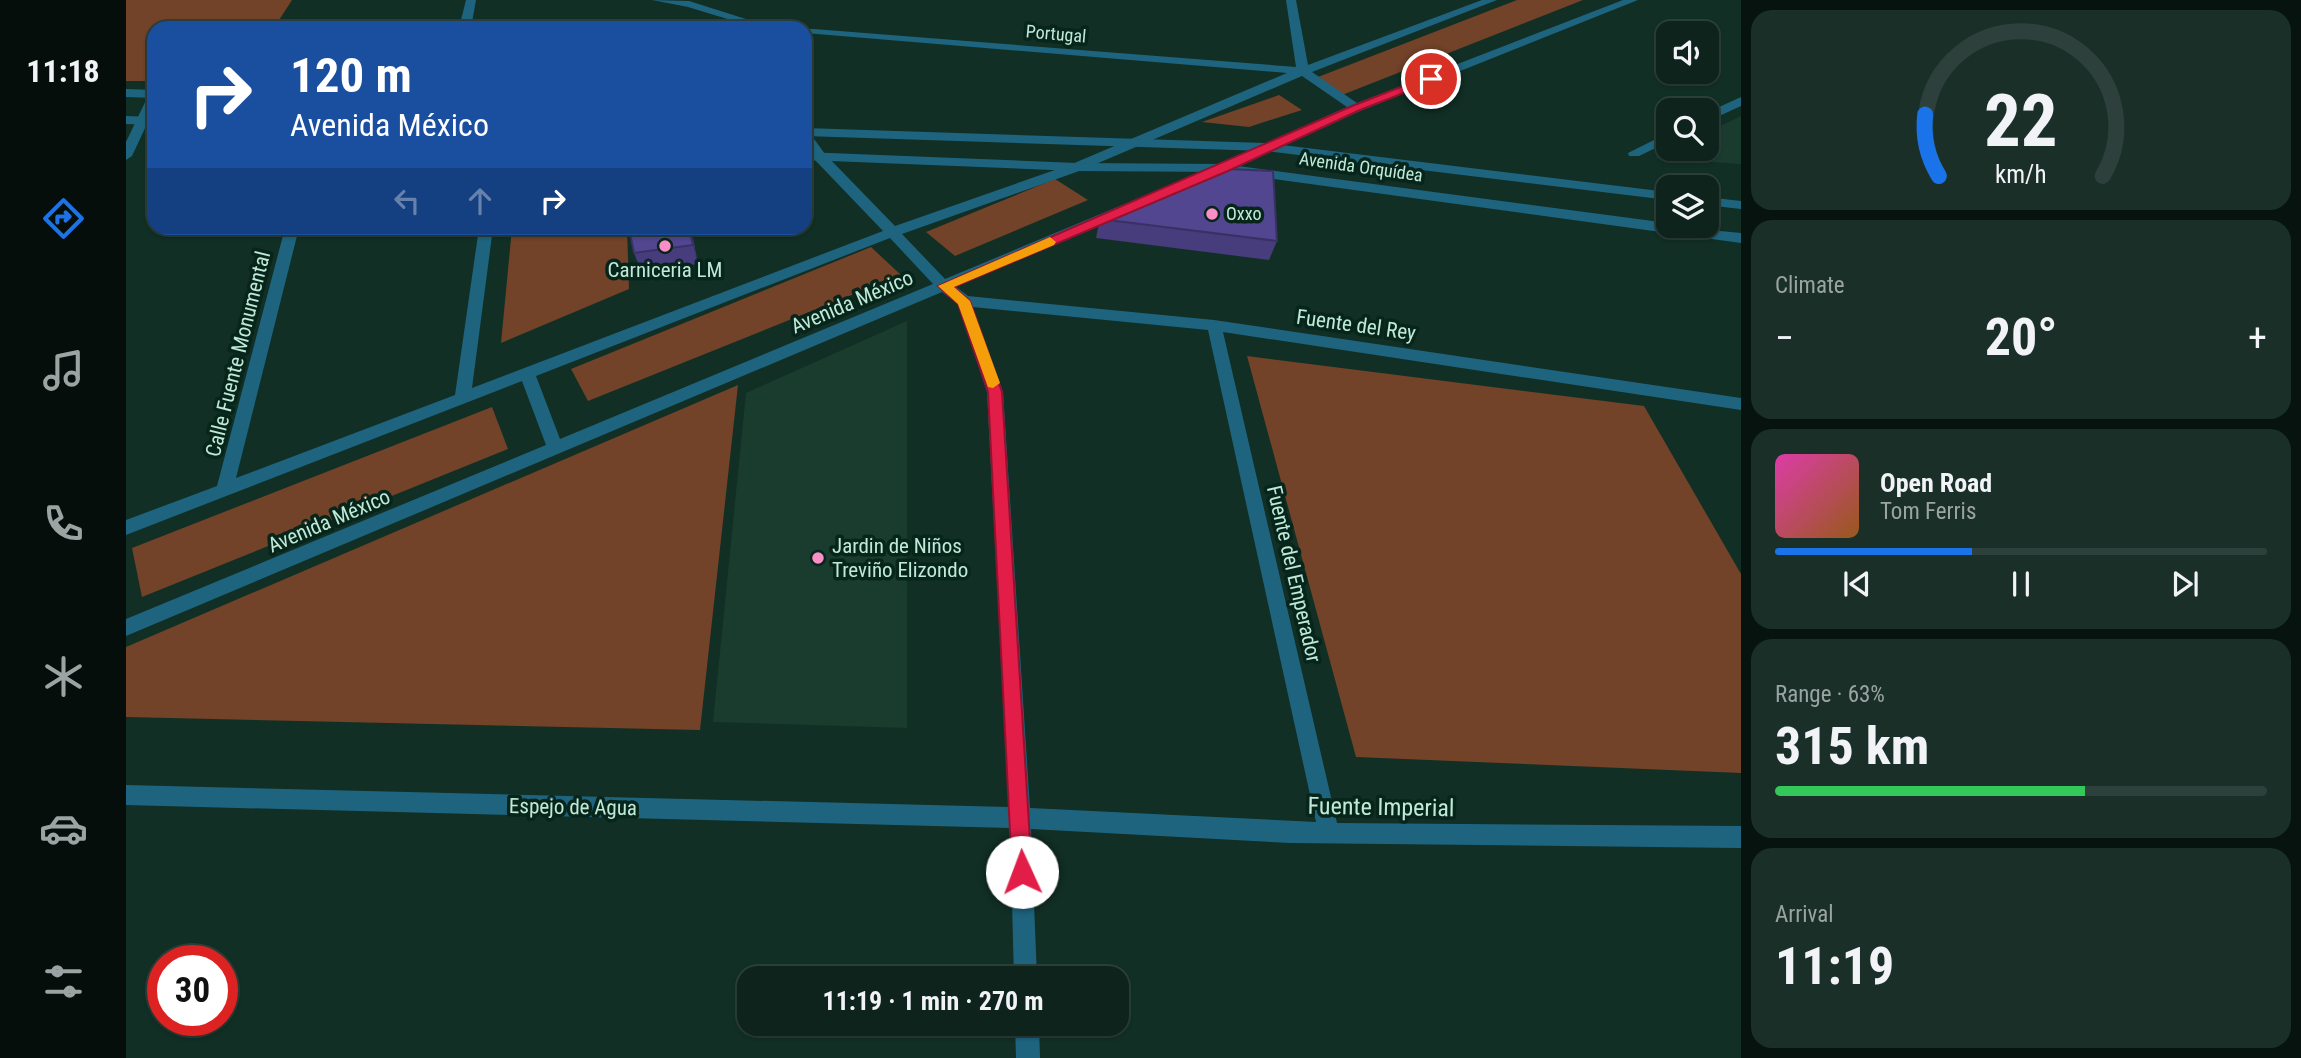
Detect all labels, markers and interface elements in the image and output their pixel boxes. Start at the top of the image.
street label: Portugal [1025,20,1087,47]
map controls [1656,21,1719,238]
button: sound [1656,21,1719,84]
text: 120 m [290,47,412,104]
icon: right [175,49,266,140]
pin [1401,49,1461,109]
text: 11:18 [26,52,100,90]
icon: arrive [1412,60,1450,98]
text: 22 [1984,78,2058,164]
button: search [1656,98,1719,161]
text: Avenida México [290,106,489,144]
street label: Avenida Orquídea [1298,147,1424,186]
text: km/h [1995,160,2047,189]
button: layers [1656,175,1719,238]
icon: left [388,182,426,220]
icon: ahead [461,182,499,220]
icon: right [534,182,572,220]
icon: directions [39,194,88,243]
place label: Oxxo [1226,203,1261,224]
marker: Oxxo [1204,206,1220,222]
marker: Carniceria LM [657,238,673,254]
street label: Calle Fuente Monumental [201,249,275,459]
place label: Carniceria LM [608,258,722,282]
street label: Avenida México [787,265,917,339]
text: Climate [1775,272,1845,299]
street label: Fuente del Rey [1295,305,1418,345]
text: 20° [1985,307,2057,368]
text: − [1775,316,1794,360]
text: + [2248,316,2267,360]
icon: music [39,346,88,395]
text: Open Road [1880,468,1992,498]
street label: Fuente del Emperador [1262,483,1326,665]
street label: Avenida México [264,484,394,558]
text: Tom Ferris [1880,498,1976,525]
icon: phone [39,499,88,548]
place label: Jardin de Niños Treviño Elizondo [832,534,968,582]
marker: Jardin de Niños Treviño Elizondo [810,550,826,566]
icon: previous [1838,565,1876,603]
icon: pause [2002,565,2040,603]
icon: next [2166,565,2204,603]
icon: climate [39,652,88,701]
text: Range · 63% [1775,681,1885,708]
text: 315 km [1775,716,1929,777]
street label: Fuente Imperial [1307,792,1455,822]
street label: Espejo de Agua [509,794,637,820]
icon: car [39,804,88,853]
position arrow [985,835,1059,909]
text: Arrival [1775,901,1834,928]
text: 11:19 [1775,936,1894,997]
speed limit sign: 30 [147,945,238,1036]
icon: filters [39,957,88,1006]
text: 11:19 · 1 min · 270 m [823,986,1043,1016]

